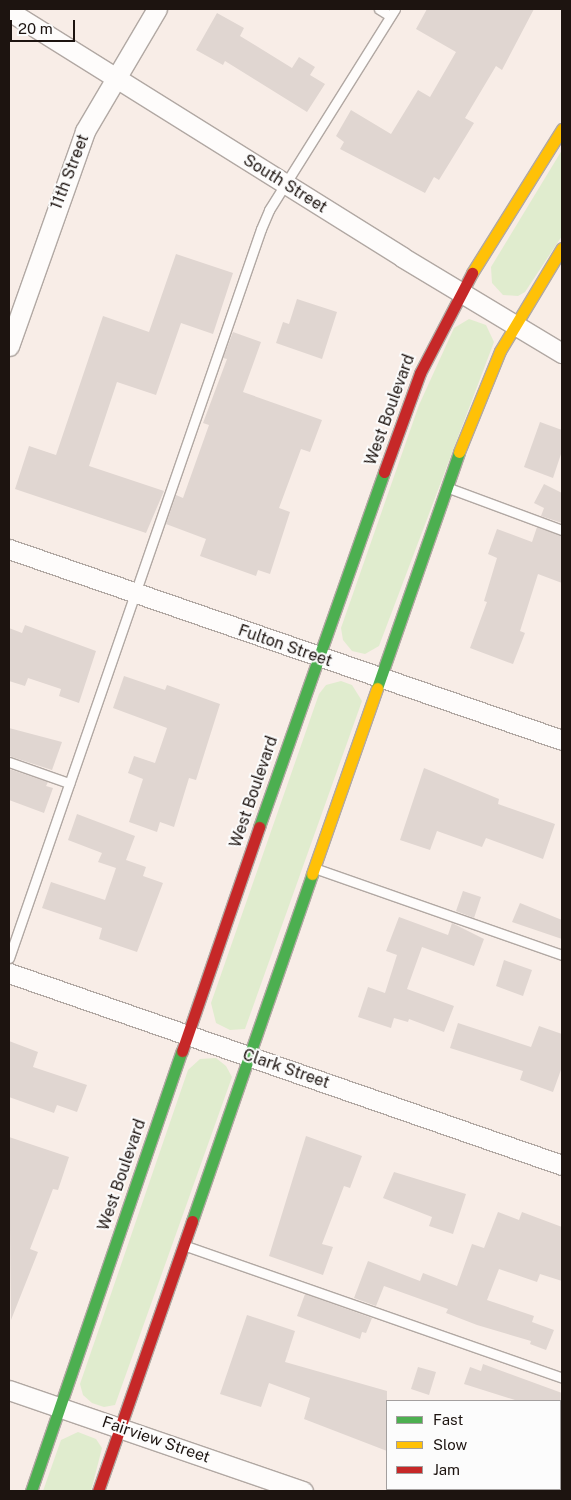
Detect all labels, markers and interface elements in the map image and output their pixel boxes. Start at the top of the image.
scale bar [12,10,78,42]
text: 20 m [18,20,53,37]
street label: 11th Street [47,132,93,212]
street label: South Street [240,151,330,217]
street label: West Boulevard [361,352,419,468]
street label: Fulton Street [236,621,334,671]
street label: West Boulevard [226,734,282,850]
street label: Clark Street [240,1045,332,1093]
street label: West Boulevard [94,1117,150,1233]
legend [386,1400,561,1490]
text: Fast [433,1411,463,1428]
street label: Fairview Street [100,1413,212,1467]
text: Slow [433,1436,467,1453]
text: Jam [433,1461,460,1478]

